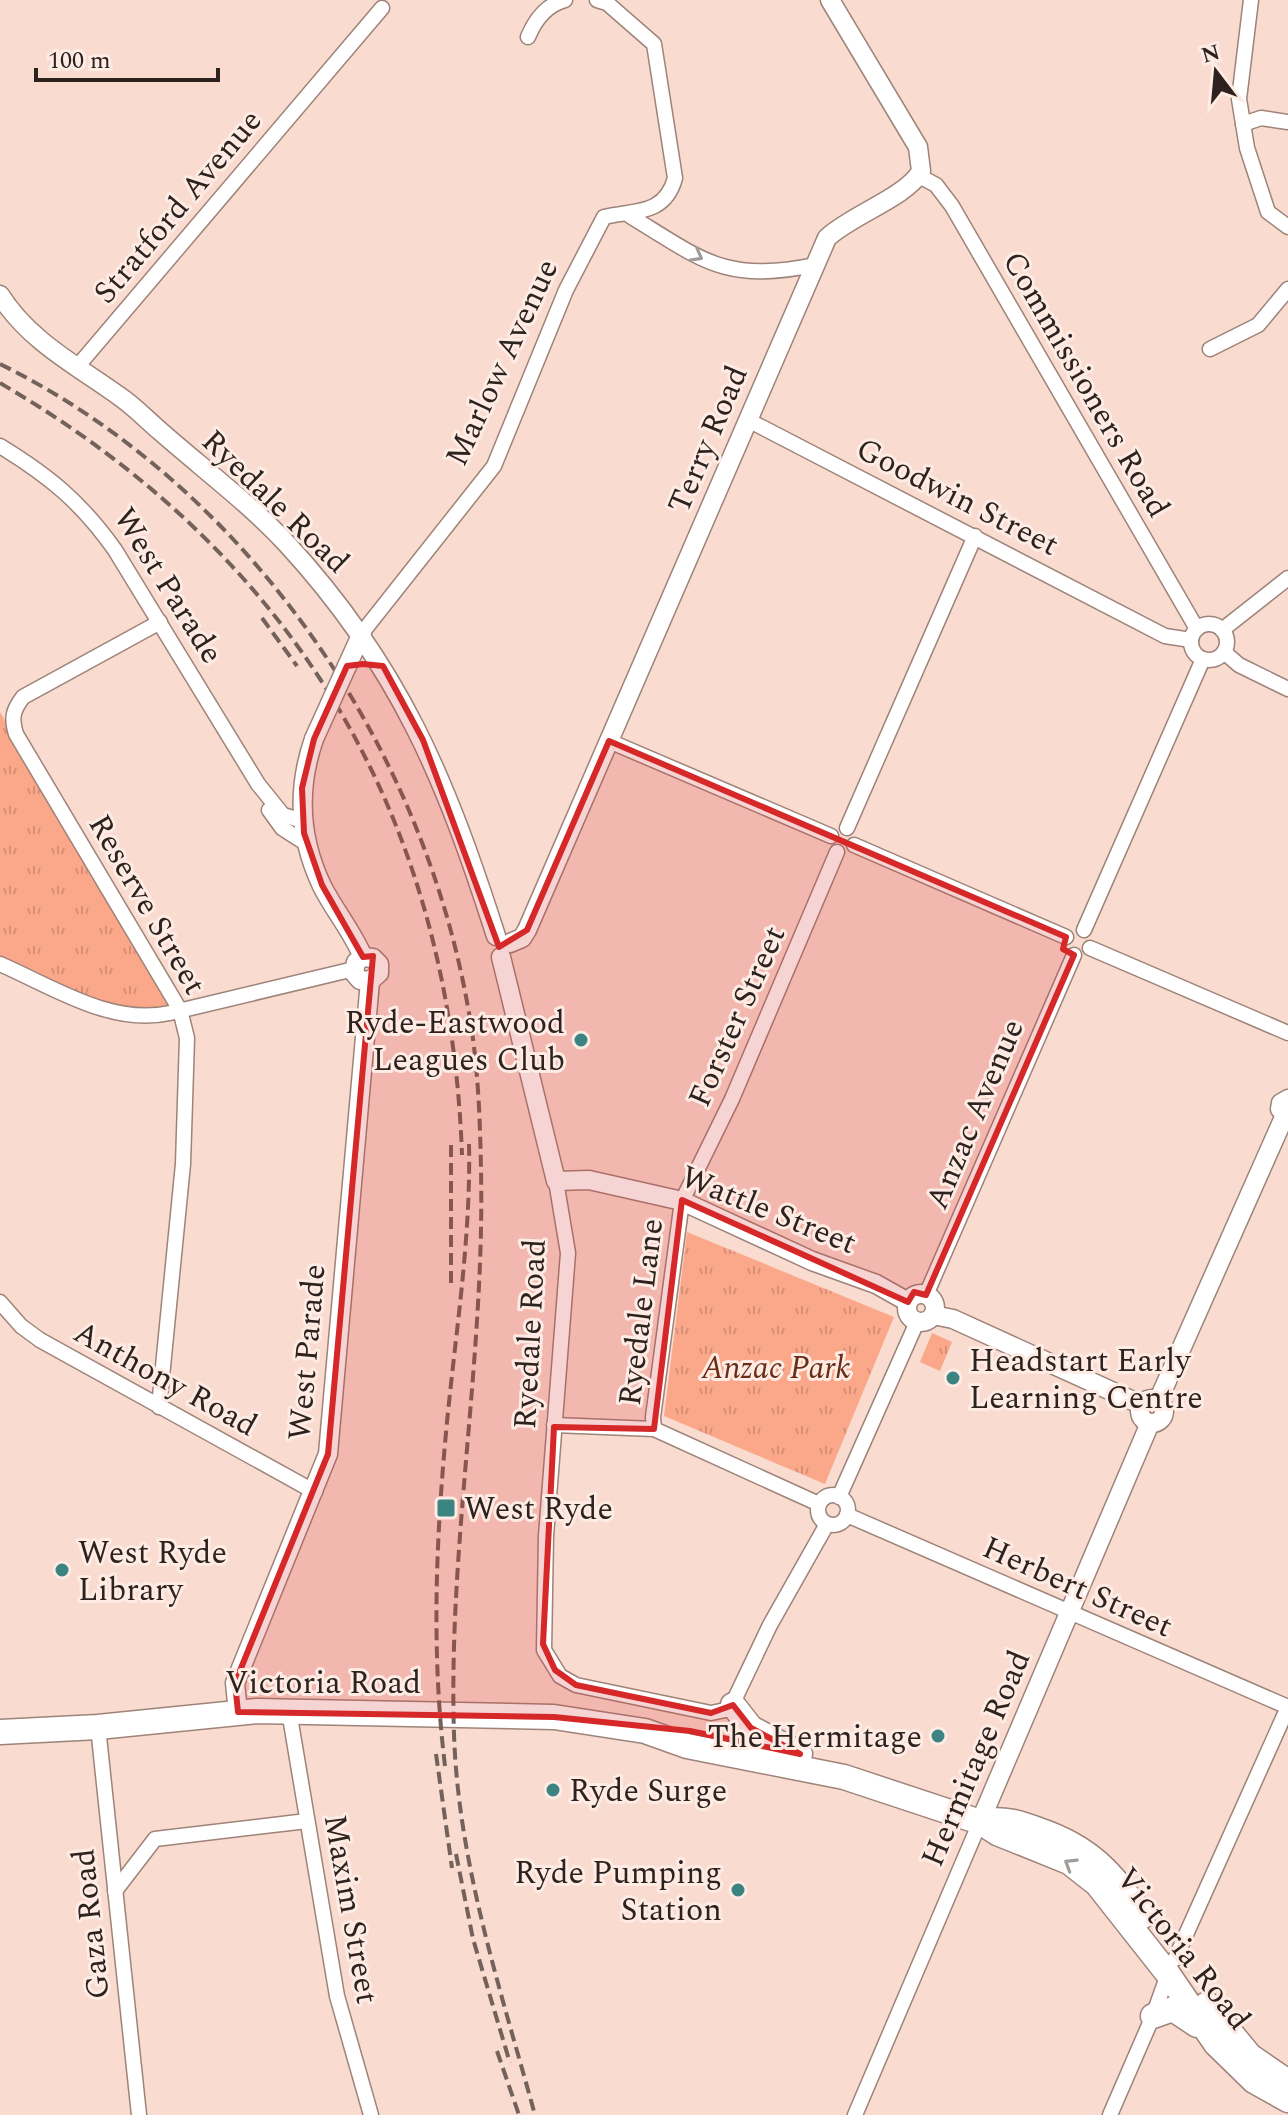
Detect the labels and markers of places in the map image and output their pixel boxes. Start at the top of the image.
place label: Ryde-Eastwood Leagues Club [345,999,565,1085]
marker: Ryde-Eastwood Leagues Club [572,1031,590,1049]
place label: Headstart Early Learning Centre [969,1337,1203,1423]
marker: Headstart Early Learning Centre [944,1369,962,1387]
place label: West Ryde [464,1485,613,1534]
marker: West Ryde [435,1497,457,1519]
place label: West Ryde Library [78,1529,227,1615]
marker: West Ryde Library [53,1561,71,1579]
place label: The Hermitage [707,1713,922,1762]
marker: The Hermitage [929,1727,947,1745]
place label: Ryde Surge [569,1767,727,1816]
marker: Ryde Surge [544,1781,562,1799]
place label: Ryde Pumping Station [514,1849,722,1935]
marker: Ryde Pumping Station [729,1881,747,1899]

